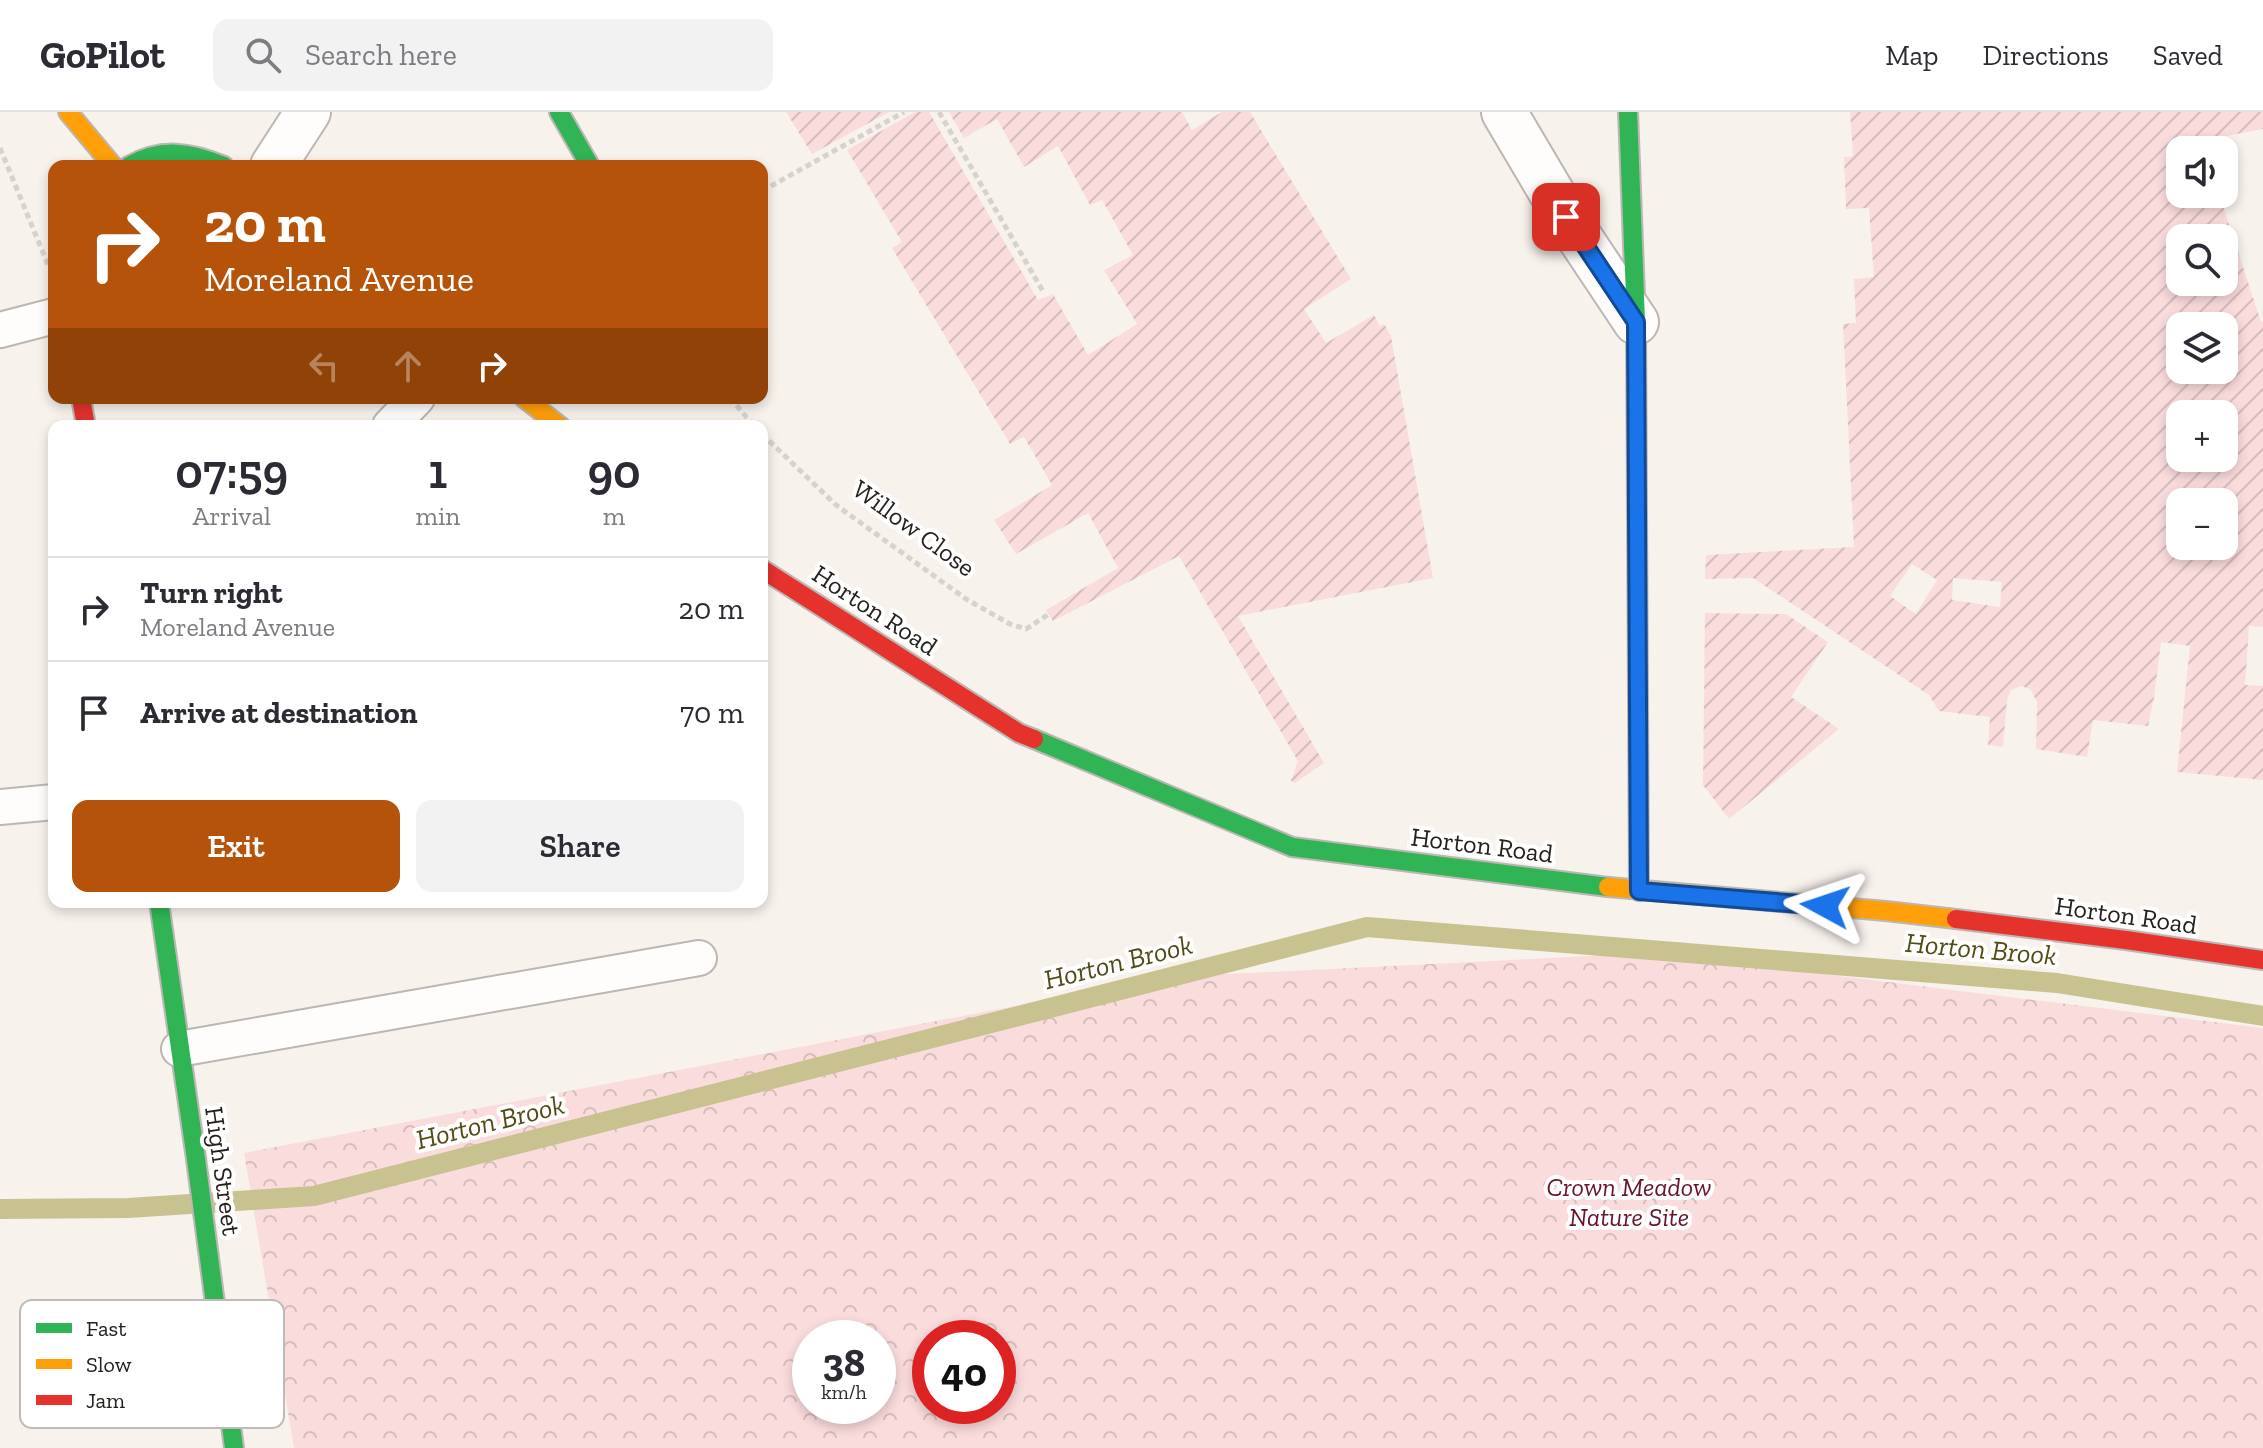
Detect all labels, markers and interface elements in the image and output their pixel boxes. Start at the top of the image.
search box [213,19,773,91]
text: GoPilot [40,32,165,78]
icon: search [241,33,285,77]
text: Search here [305,37,457,73]
text: Map [1885,39,1938,72]
text: Directions [1982,39,2109,72]
text: Saved [2153,39,2223,72]
map controls [2166,136,2238,560]
button: sound [2166,136,2238,208]
pin [1532,183,1600,251]
text: 20 m [204,189,326,256]
icon: right [72,192,176,296]
icon: arrive [1544,195,1588,239]
button: search [2166,224,2238,296]
text: Moreland Avenue [204,257,474,300]
button: layers [2166,312,2238,384]
icon: left [302,344,346,388]
icon: ahead [386,344,430,388]
icon: right [470,344,514,388]
button: + [2166,400,2238,472]
text: 07:59 [175,443,288,500]
text: 1 [428,443,447,500]
text: 90 [587,443,641,500]
street label: Willow Close [846,473,982,583]
button: − [2166,488,2238,560]
text: Arrival [193,500,271,532]
text: min [416,500,460,532]
text: m [603,500,625,532]
street label: Horton Road [806,558,944,662]
text: Turn right [140,575,282,611]
icon: right [72,587,116,631]
text: 20 m [679,591,744,627]
text: Moreland Avenue [140,611,335,643]
icon: arrive [72,691,116,735]
text: Arrive at destination [140,695,417,731]
text: 70 m [680,695,744,731]
button: Exit [72,800,400,892]
button: Share [416,800,744,892]
street label: Horton Road [1409,820,1555,870]
position arrow [1783,864,1867,948]
street label: Horton Road [2053,889,2199,941]
water label: Horton Brook [1904,926,2058,972]
water label: Horton Brook [1040,928,1196,996]
water label: Horton Brook [412,1088,568,1156]
street label: High Street [198,1104,248,1238]
park label: Crown Meadow Nature Site [1546,1171,1712,1233]
legend [20,1300,284,1428]
text: Fast [86,1315,127,1342]
speed limit sign: 40 [912,1320,1016,1424]
text: 38 [823,1338,865,1386]
text: Slow [86,1351,132,1378]
text: km/h [821,1380,867,1404]
text: Jam [86,1387,125,1414]

